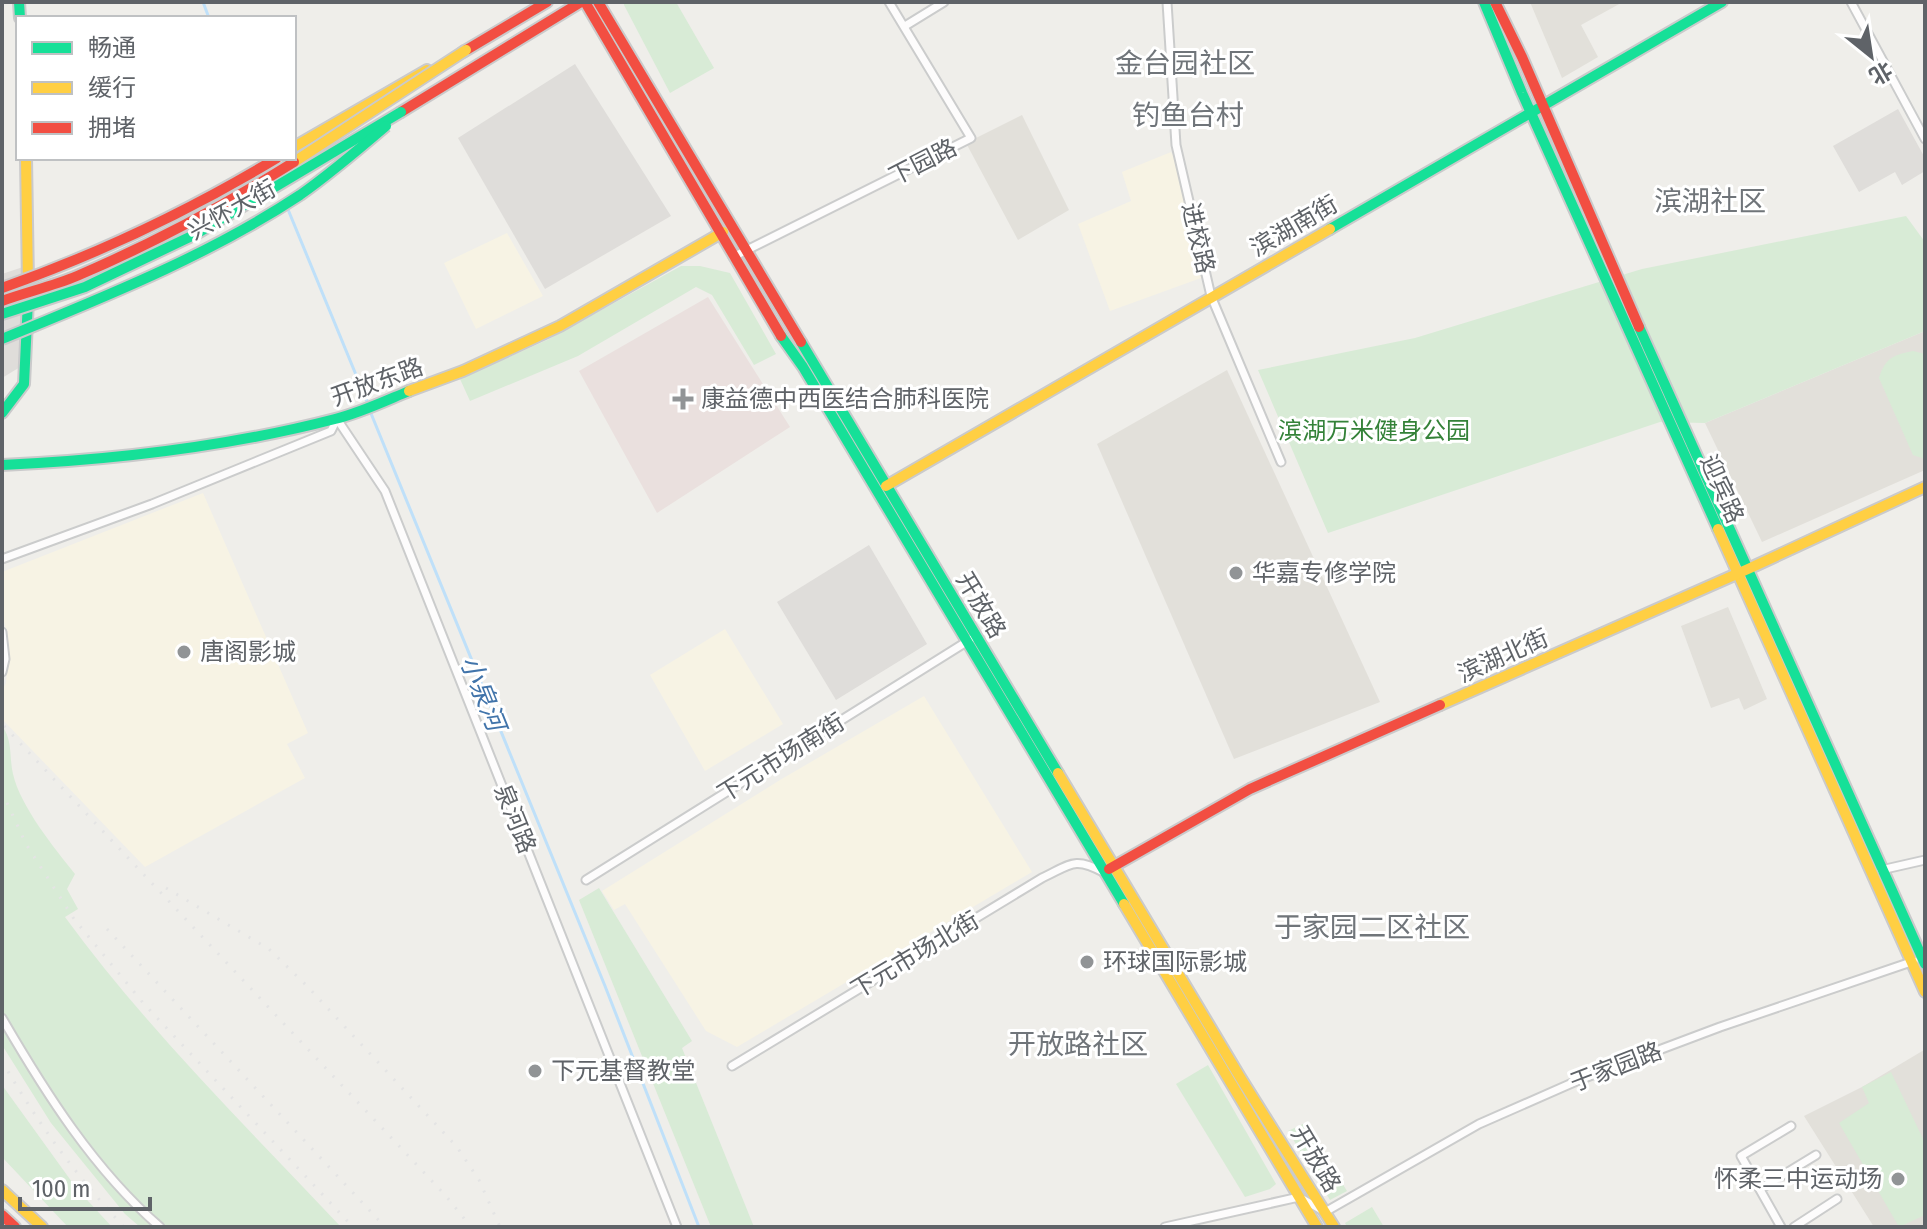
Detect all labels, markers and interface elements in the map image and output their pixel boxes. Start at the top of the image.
legend [16,16,296,160]
north arrow [1831,16,1911,96]
text: 畅通 [88,34,136,62]
district label: 金台园社区 [1115,47,1255,80]
text: 北 [1864,56,1897,90]
text: 缓行 [88,74,136,102]
district label: 钓鱼台村 [1132,99,1244,132]
text: 拥堵 [88,114,136,142]
street label: 下园路 [885,133,961,191]
street label: 兴怀大街 [183,174,281,246]
district label: 滨湖社区 [1654,185,1766,218]
street label: 滨湖南街 [1245,190,1343,262]
street label: 进校路 [1176,200,1220,276]
street label: 开放东路 [327,352,427,412]
place label: 康益德中西医结合肺科医院 [701,385,989,413]
marker: 康益德中西医结合肺科医院 [672,388,694,410]
park label: 滨湖万米健身公园 [1278,417,1470,445]
street label: 迎宾路 [1695,450,1749,528]
place label: 华嘉专修学院 [1252,559,1396,587]
marker: 华嘉专修学院 [1227,564,1245,582]
street label: 开放路 [950,567,1012,643]
street label: 滨湖北街 [1453,624,1553,688]
place label: 唐阁影城 [200,638,296,666]
marker: 唐阁影城 [175,643,193,661]
water label: 小泉河 [454,651,513,740]
street label: 下元市场南街 [713,708,849,808]
street label: 泉河路 [489,780,541,858]
street label: 下元市场北街 [846,906,984,1004]
district label: 于家园二区社区 [1274,911,1470,944]
place label: 环球国际影城 [1103,948,1247,976]
marker: 环球国际影城 [1078,953,1096,971]
district label: 开放路社区 [1008,1028,1148,1061]
street label: 于家园路 [1566,1037,1666,1097]
place label: 下元基督教堂 [551,1057,695,1085]
marker: 下元基督教堂 [526,1062,544,1080]
street label: 开放路 [1285,1121,1347,1197]
scale bar [20,1161,150,1211]
place label: 怀柔三中运动场 [1714,1165,1882,1193]
marker: 怀柔三中运动场 [1889,1170,1907,1188]
text: 100 m [32,1175,90,1203]

